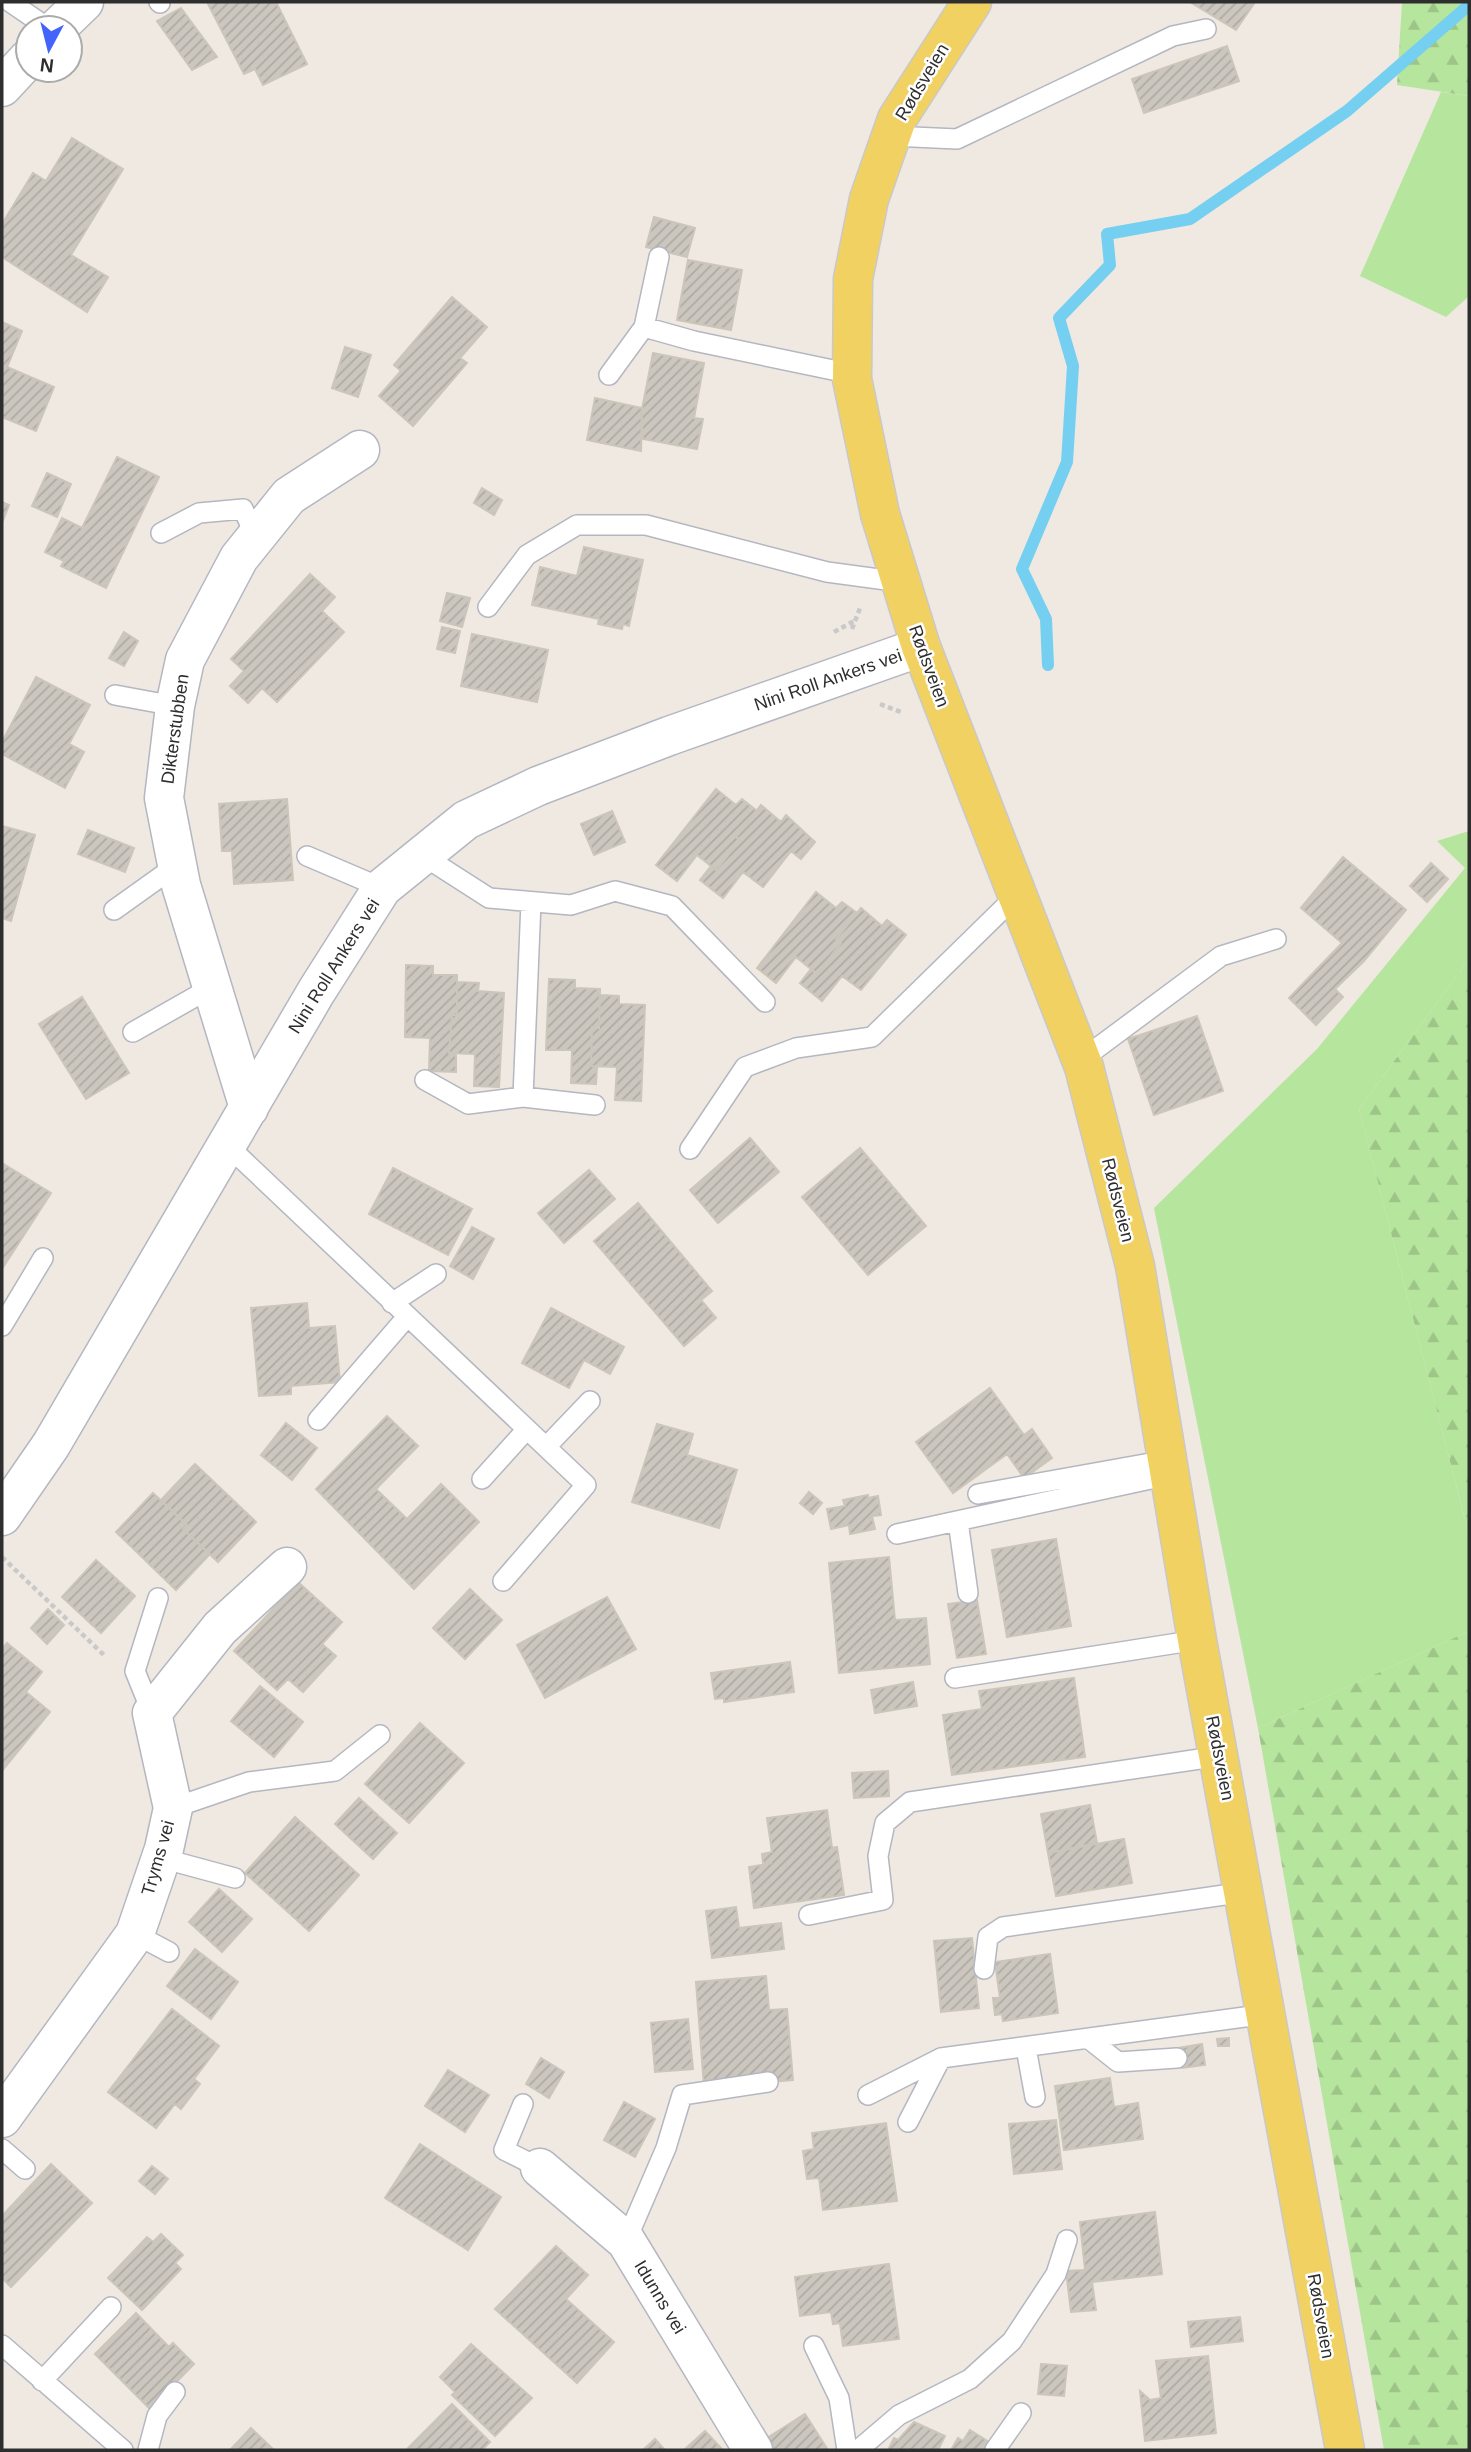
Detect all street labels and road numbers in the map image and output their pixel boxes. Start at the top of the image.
street label: Rødsveien [891,40,953,124]
street label: Rødsveien [905,622,953,710]
street label: Nini Roll Ankers vei [751,645,905,715]
street label: Dikterstubben [157,673,193,785]
street label: Nini Roll Ankers vei [284,895,384,1037]
street label: Rødsveien [1098,1156,1138,1244]
street label: Rødsveien [1202,1714,1238,1802]
street label: Tryms vei [138,1818,178,1898]
street label: Idunns vei [630,2257,690,2337]
street label: Rødsveien [1304,2272,1338,2360]

